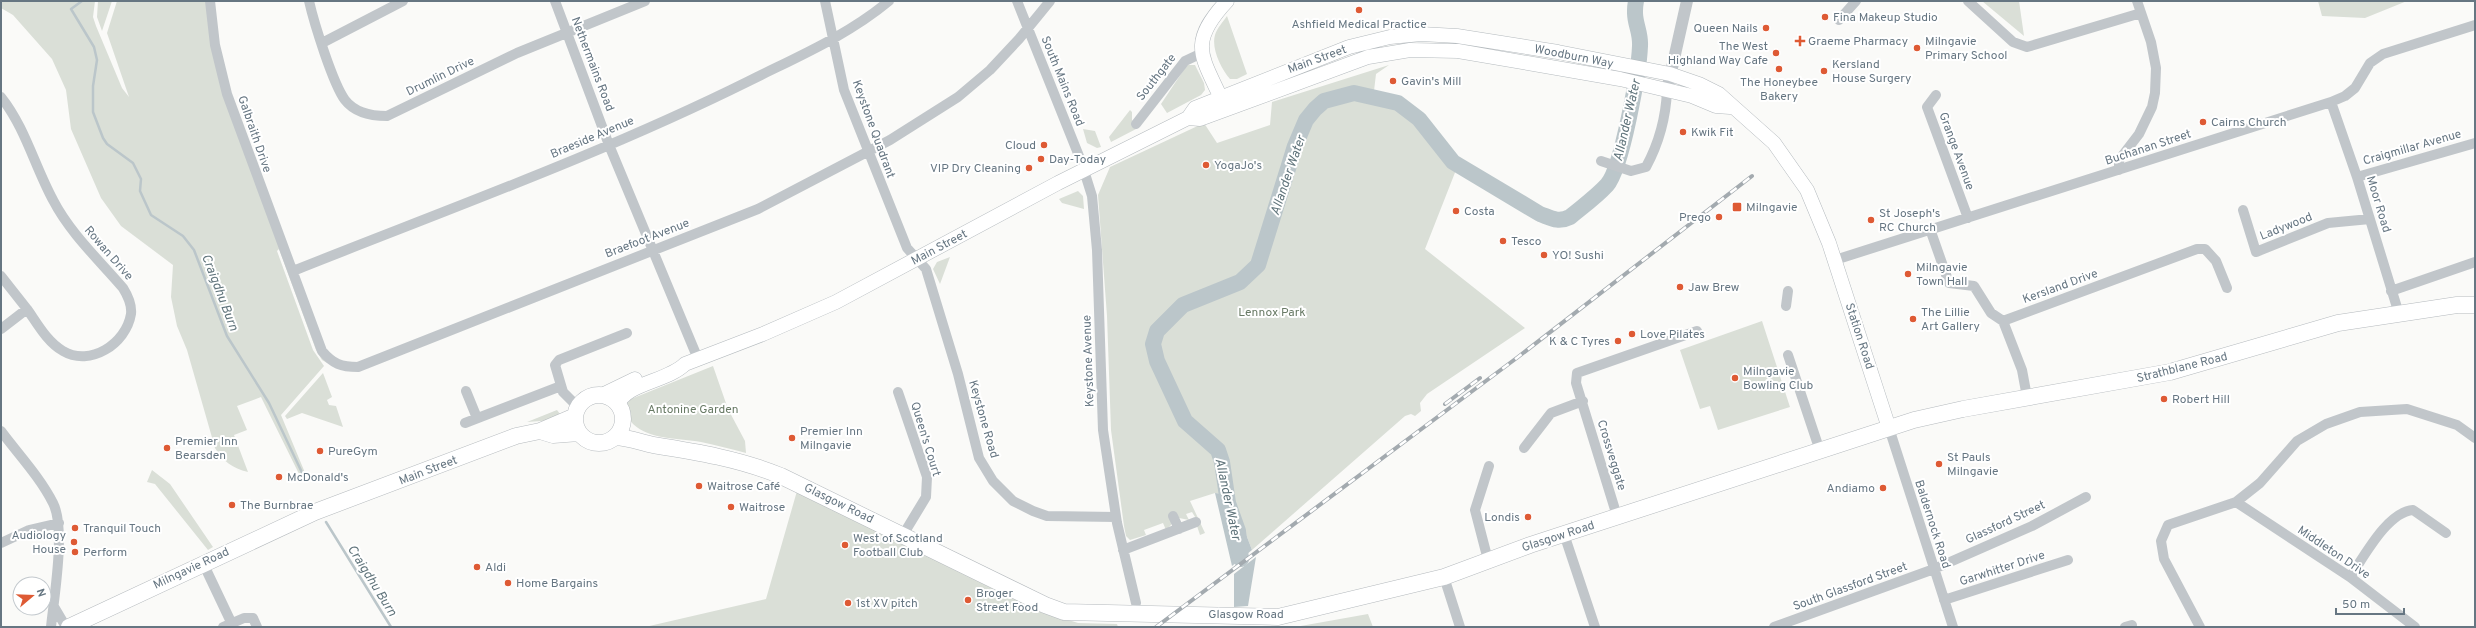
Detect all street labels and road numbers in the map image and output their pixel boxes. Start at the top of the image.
street label: Nethermains Road [567,15,617,114]
street label: South Mains Road [1037,34,1087,129]
street label: Woodburn Way [1533,41,1615,72]
street label: Main Street [1286,42,1349,78]
street label: Southgate [1133,51,1180,104]
street label: Drumlin Drive [404,53,477,100]
street label: Keystone Quadrant [848,78,898,181]
street label: Galbraith Drive [233,94,275,175]
street label: Grange Avenue [1935,110,1978,192]
street label: Braeside Avenue [548,113,637,163]
street label: Buchanan Street [2103,126,2193,169]
street label: Craigmillar Avenue [2361,126,2463,170]
street label: Moor Road [2362,174,2394,235]
street label: Ladywood [2258,209,2315,245]
street label: Braefoot Avenue [603,215,692,262]
street label: Rowan Drive [80,223,136,284]
street label: Main Street [909,226,970,269]
street label: Kersland Drive [2021,266,2100,308]
street label: Station Road [1841,301,1877,372]
street label: Keystone Avenue [1079,315,1099,407]
street label: Strathblane Road [2135,349,2229,387]
street label: Keystone Road [964,378,1002,460]
street label: Queen's Court [906,400,944,479]
street label: Crossveggate [1593,418,1629,493]
street label: Main Street [397,452,460,489]
street label: Baldernock Road [1910,478,1954,571]
street label: Glasgow Road [801,480,876,528]
street label: Glassford Street [1963,497,2048,548]
street label: Glasgow Road [1520,518,1597,556]
street label: Middleton Drive [2294,523,2373,583]
street label: Milngavie Road [151,544,232,594]
street label: Garwhitter Drive [1957,548,2047,590]
street label: South Glassford Street [1791,559,1910,615]
street label: Glasgow Road [1208,607,1284,623]

